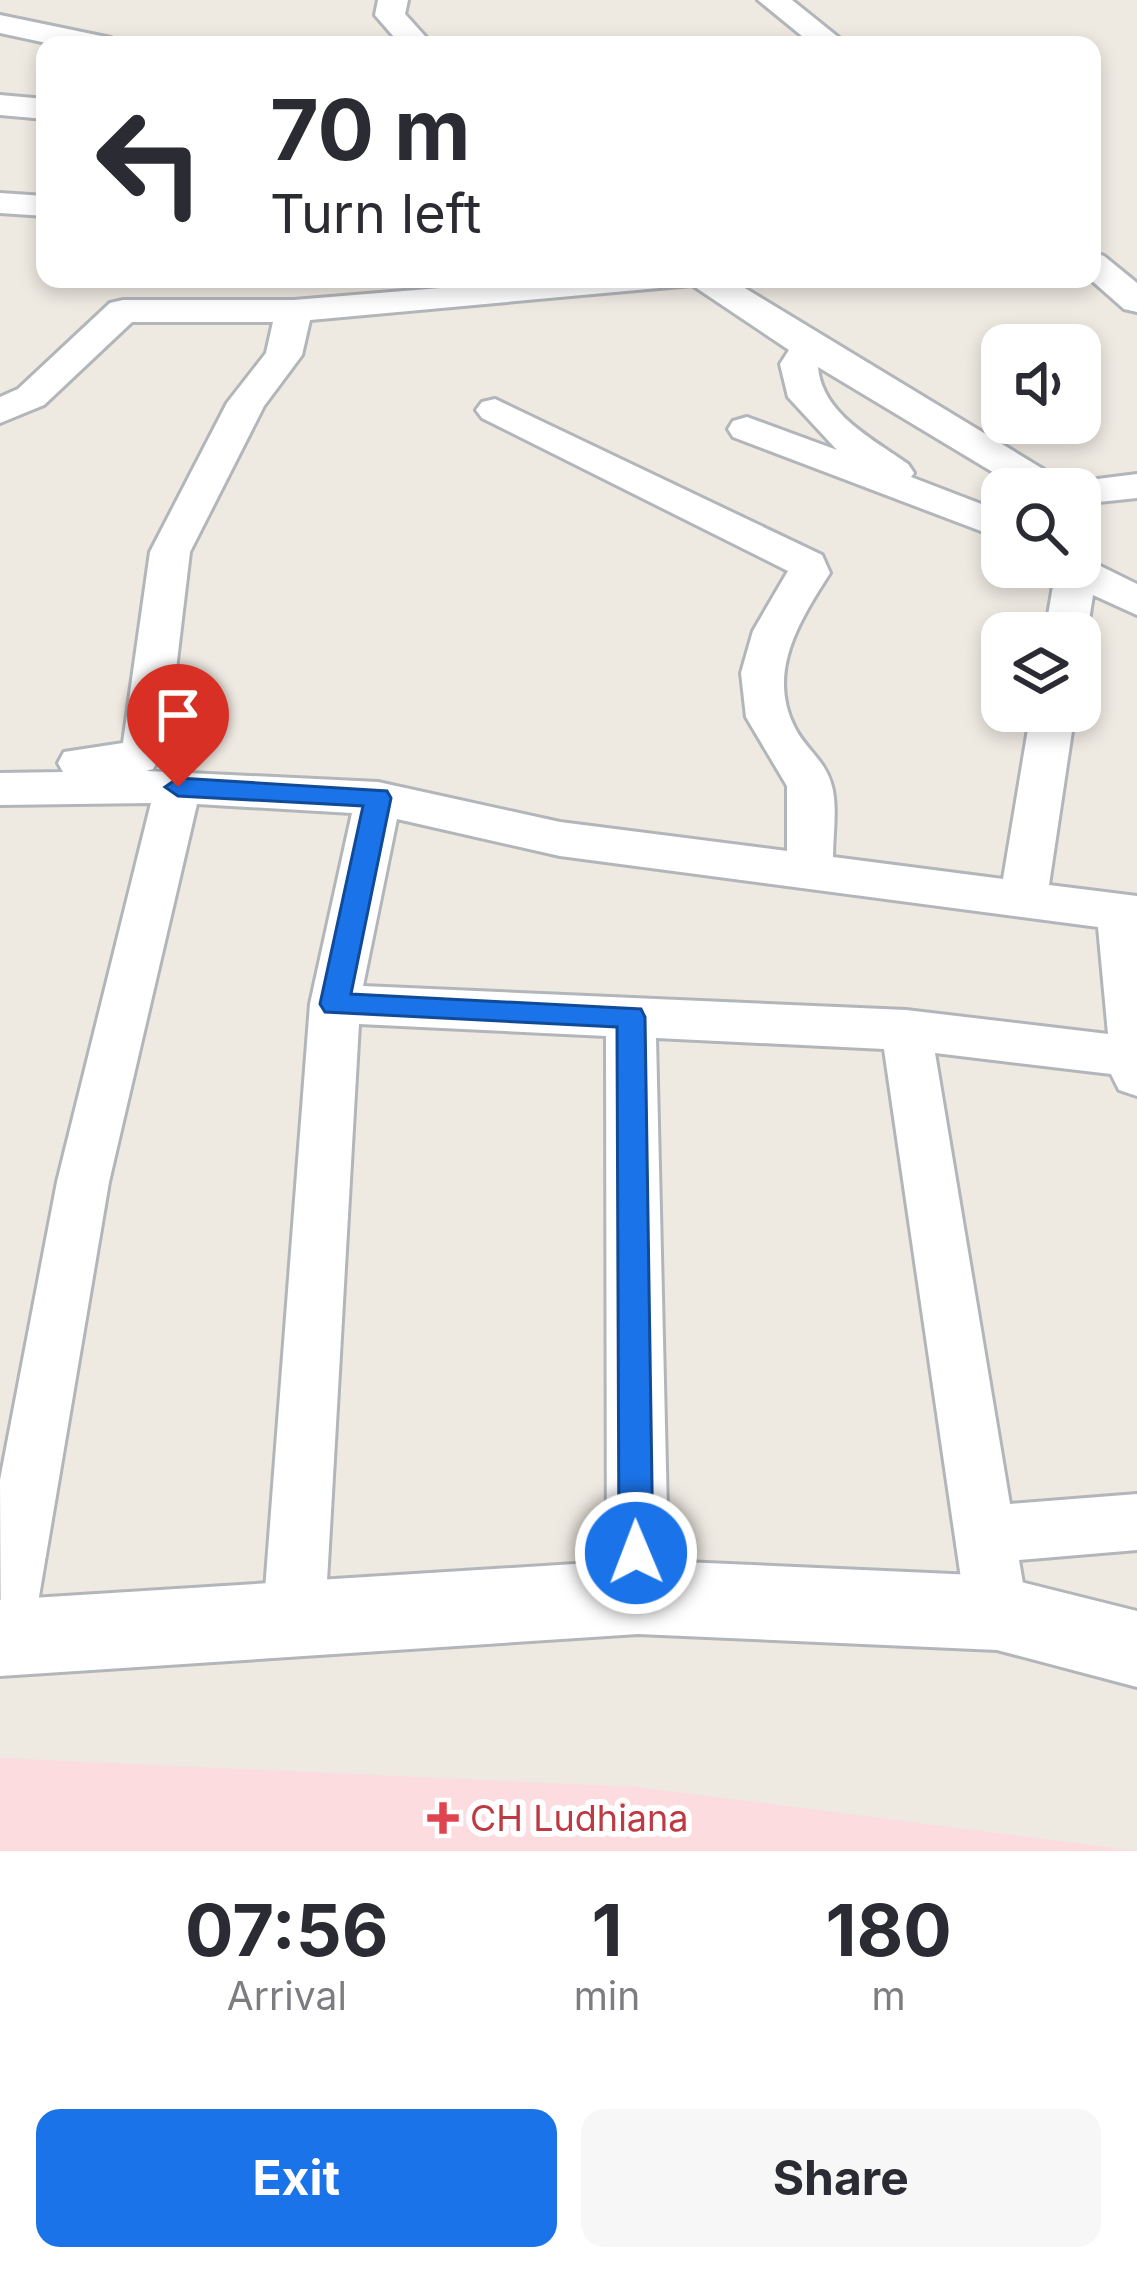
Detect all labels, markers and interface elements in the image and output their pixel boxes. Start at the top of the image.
text: 70 m [270,79,471,180]
icon: left [72,84,228,240]
text: Turn left [270,181,481,246]
map controls [981,324,1101,732]
button: sound [981,324,1101,444]
button: search [981,468,1101,588]
button: layers [981,612,1101,732]
pin [127,664,229,787]
icon: arrive [145,682,211,748]
position arrow [573,1490,699,1616]
place label: CH Ludhiana [470,1796,689,1840]
marker: CH Ludhiana [427,1802,459,1834]
text: 07:56 [185,1886,389,1973]
text: 1 [591,1886,622,1973]
text: 180 [825,1886,952,1973]
text: Arrival [227,1972,347,2019]
text: min [574,1972,640,2019]
text: m [872,1972,906,2019]
button: Exit [36,2109,557,2247]
button: Share [581,2109,1101,2247]

